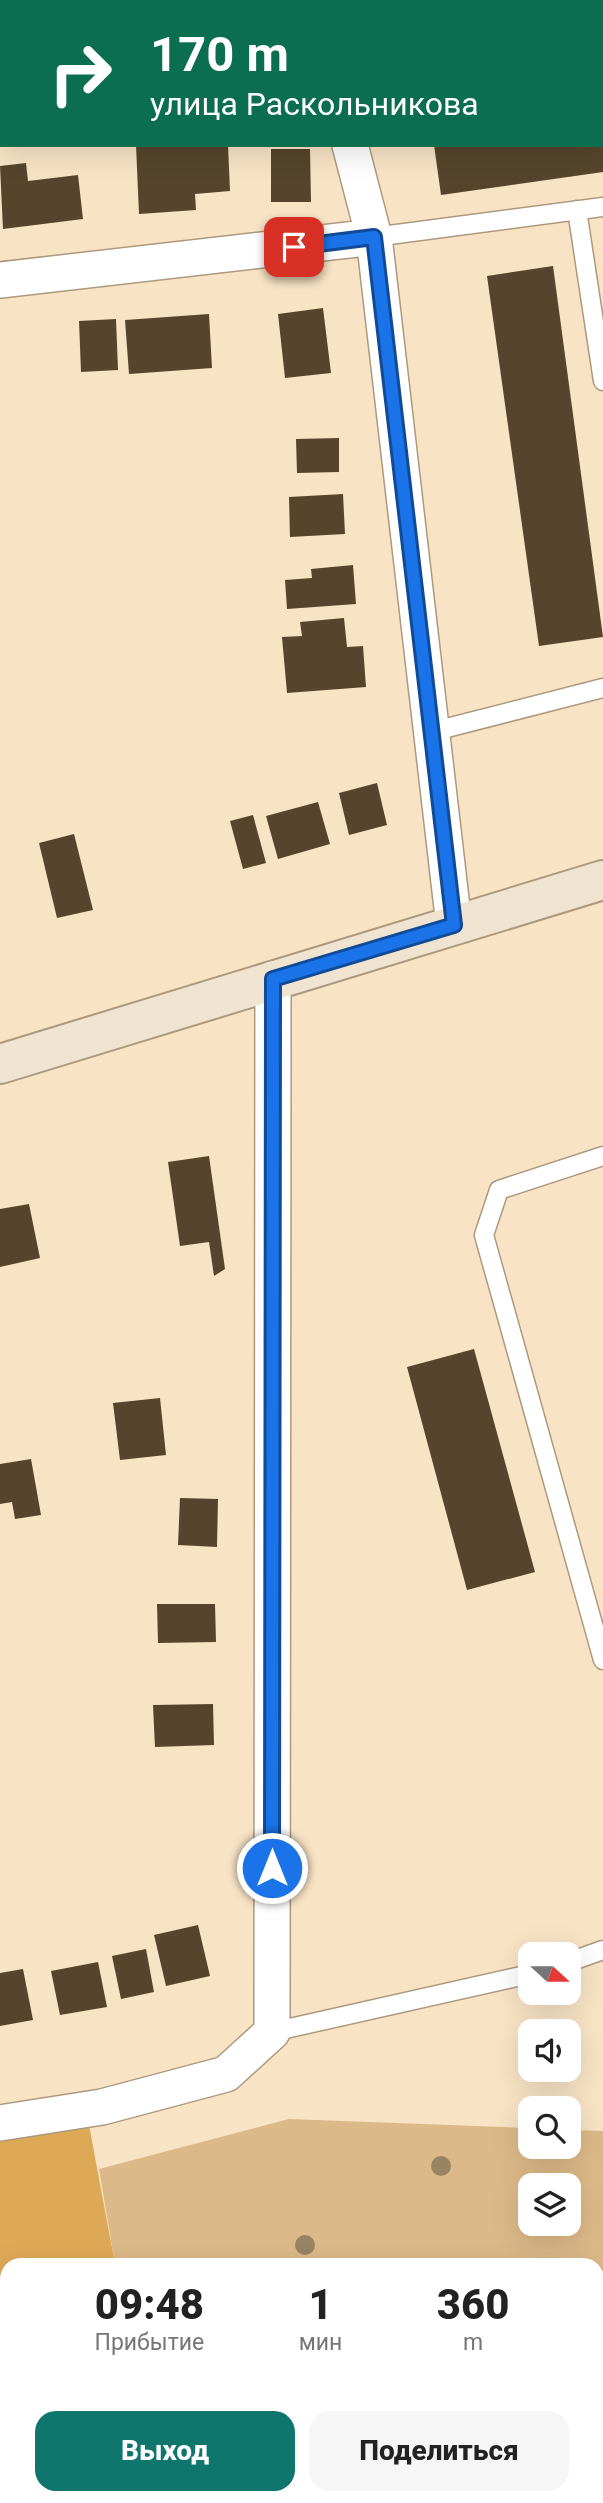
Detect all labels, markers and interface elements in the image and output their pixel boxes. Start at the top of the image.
text: 170 m [150,26,289,83]
icon: right [35,28,126,119]
text: улица Раскольникова [150,85,479,123]
pin [264,217,324,277]
icon: arrive [275,228,313,266]
position arrow [235,1831,309,1905]
north arrow [518,1942,581,2006]
map controls [518,1942,581,2236]
button: sound [518,2019,581,2082]
button: search [518,2096,581,2159]
button: layers [518,2173,581,2236]
text: 09:48 [95,2280,204,2329]
text: 1 [308,2280,333,2329]
text: 360 [437,2280,510,2329]
text: Прибытие [95,2329,204,2356]
text: мин [299,2329,342,2356]
text: m [463,2329,483,2356]
button: Выход [35,2411,295,2491]
button: Поделиться [309,2411,569,2491]

